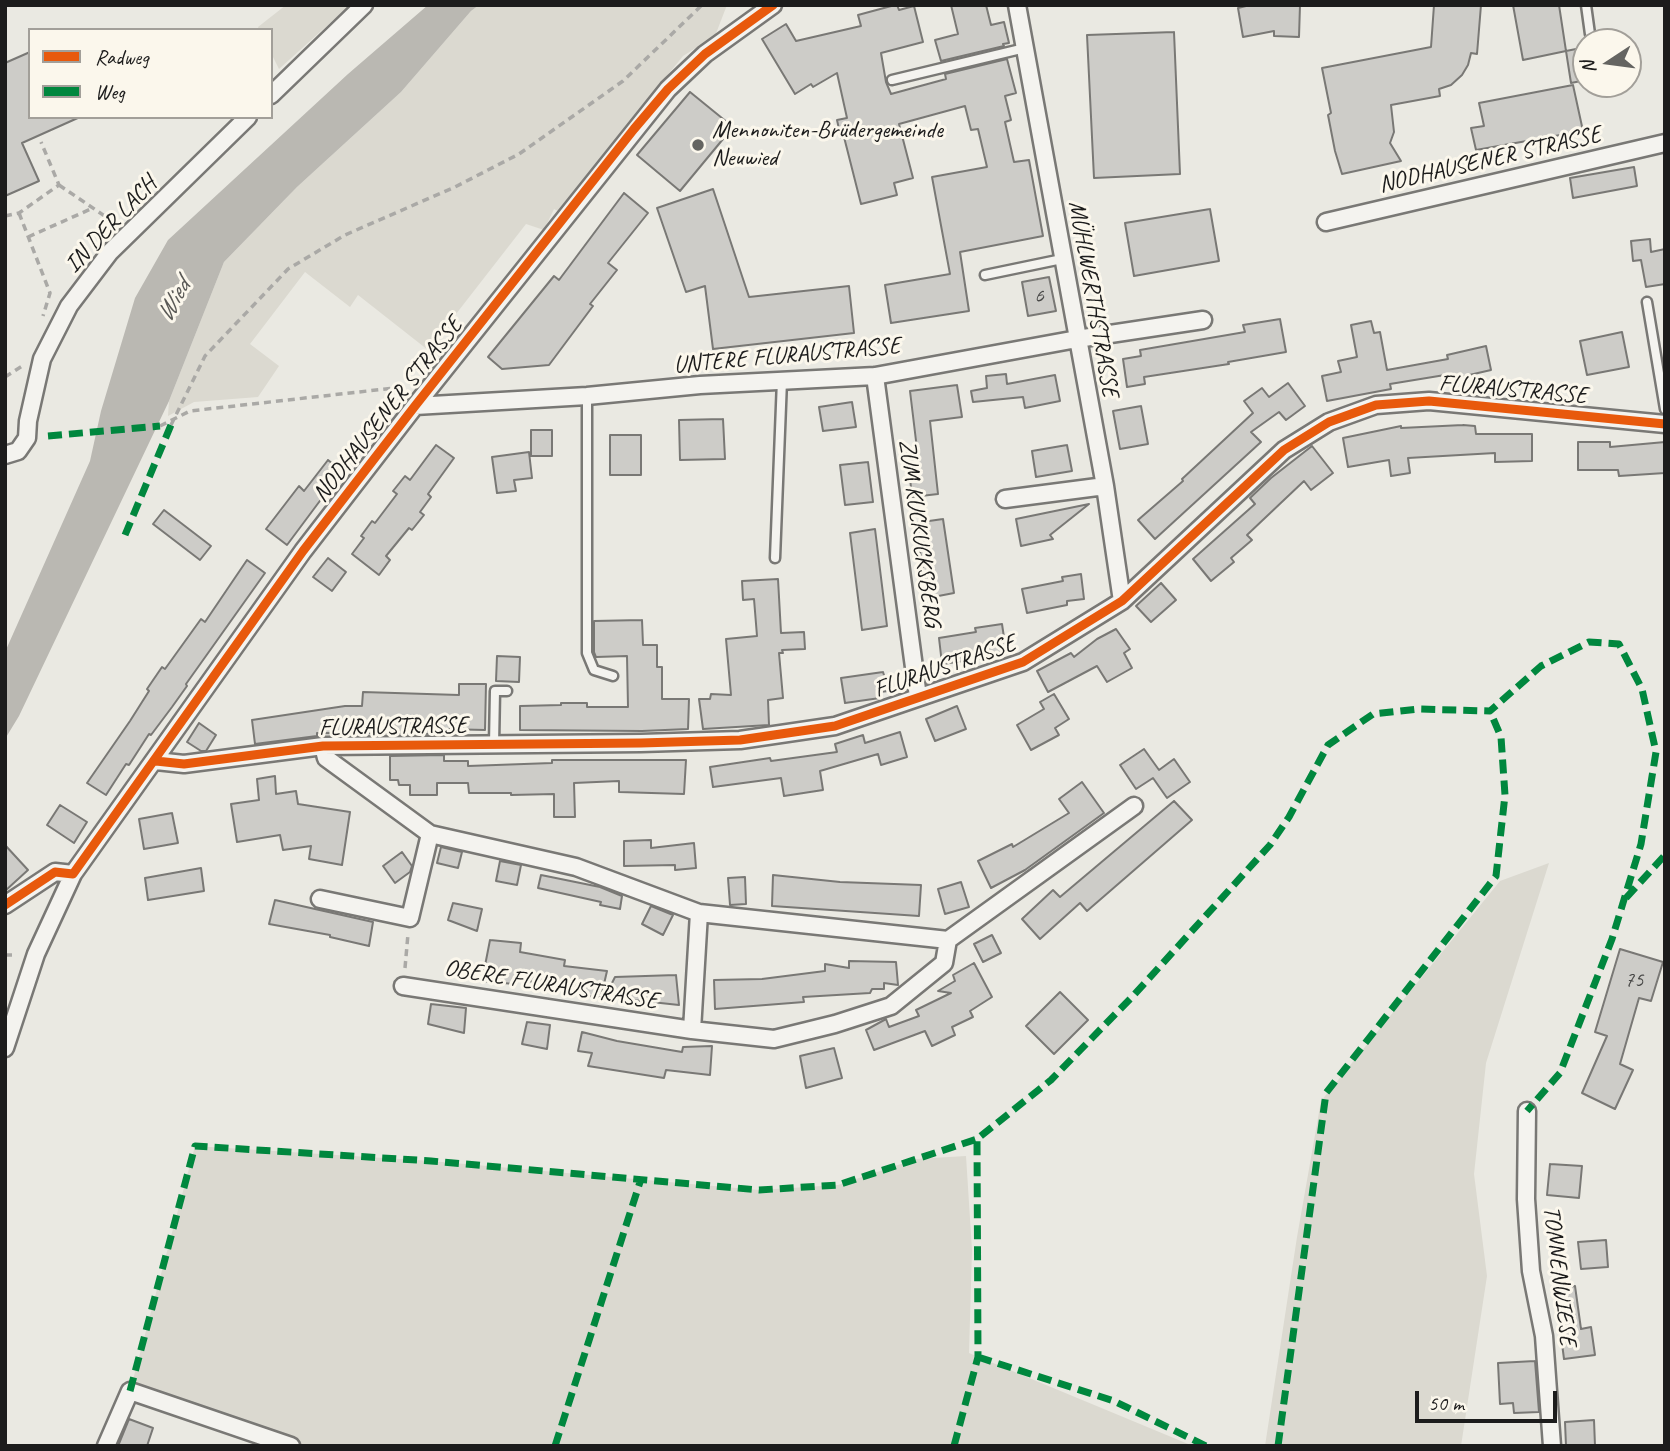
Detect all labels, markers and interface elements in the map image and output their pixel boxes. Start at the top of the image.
legend [28,28,273,119]
north arrow [1572,28,1642,98]
text: Radweg [95,44,149,70]
text: N [1575,59,1602,76]
text: Weg [95,79,125,105]
place label: Mennoniten-Brüdergemeinde Neuwied [712,117,943,173]
street label: NODHAUSENER STRASSE [1376,120,1604,200]
marker: Mennoniten-Brüdergemeinde Neuwied [690,137,706,153]
street label: IN DER LACH [59,171,163,279]
street label: MÜHLWERTHSTRASSE [1062,199,1124,399]
water label: Wied [150,275,198,327]
house number: 6 [1034,283,1044,309]
street label: NODHAUSENER STRASSE [307,312,469,508]
street label: UNTERE FLURAUSTRASSE [672,332,902,380]
street label: FLURAUSTRASSE [1438,369,1588,411]
street label: ZUM KUCKUCKSBERG [892,438,946,628]
street label: FLURAUSTRASSE [870,629,1020,705]
street label: FLURAUSTRASSE [319,711,467,743]
street label: OBERE FLURAUSTRASSE [442,954,660,1016]
house number: 75 [1625,967,1643,993]
street label: TONNENWIESE [1536,1204,1582,1348]
scale bar [1418,1378,1560,1422]
text: 50 m [1428,1390,1464,1416]

